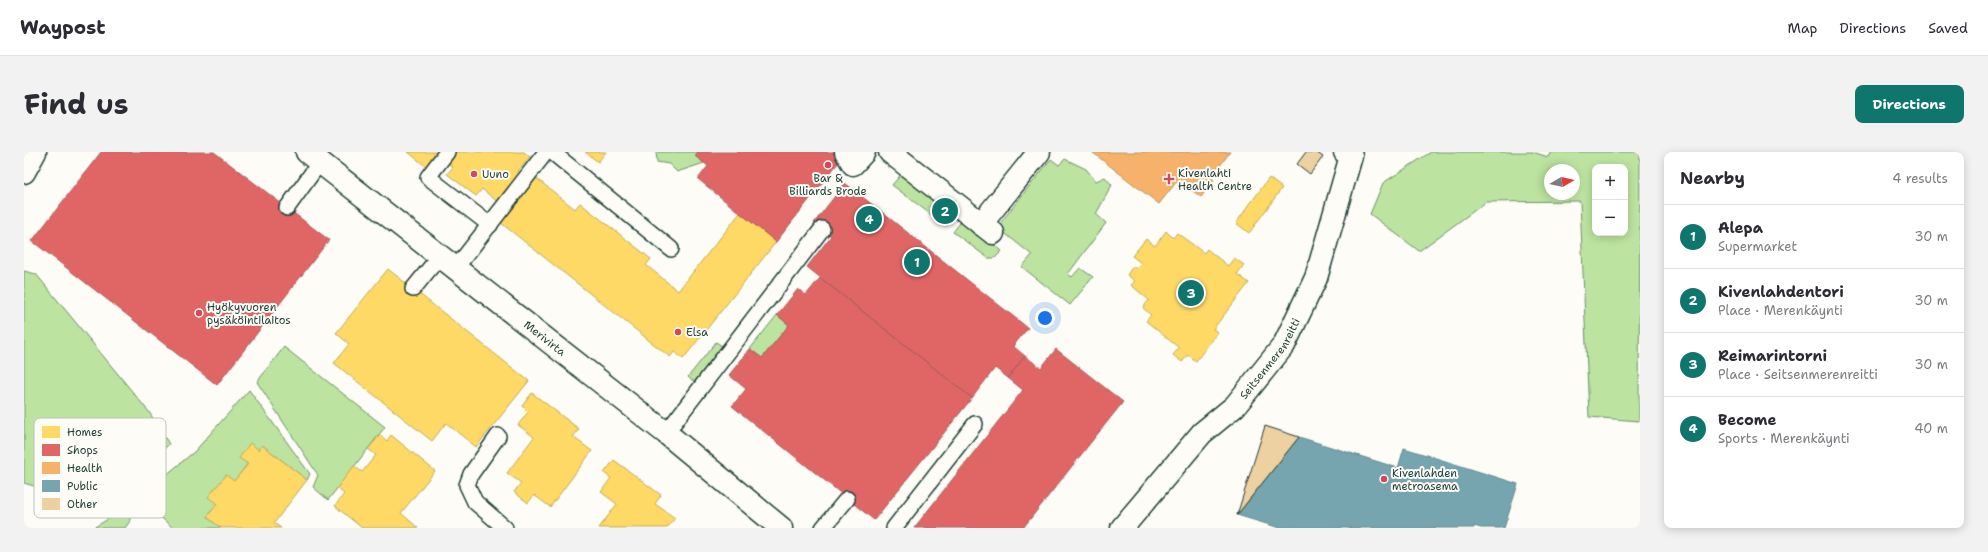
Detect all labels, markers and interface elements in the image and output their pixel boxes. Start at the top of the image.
text: Waypost [20,15,105,40]
text: Map [1788,19,1818,37]
text: Directions [1840,19,1906,37]
text: Saved [1928,19,1968,37]
text: Find us [24,85,129,123]
button: Directions [1855,85,1964,123]
marker: Bar & Billiards Brode [823,160,833,170]
north arrow [1544,164,1580,200]
map controls [1592,164,1628,236]
button: + [1592,164,1628,200]
place label: Kivenlahti Health Centre [1178,166,1252,194]
place label: Uuno [482,167,509,182]
text: Nearby [1680,167,1745,189]
marker: Uuno [469,169,479,179]
text: 4 results [1892,170,1948,187]
place label: Bar & Billiards Brode [789,171,867,199]
marker: Kivenlahti Health Centre [1163,173,1175,185]
pin: 2 [932,196,958,226]
button: − [1592,200,1628,236]
pin: 4 [856,204,882,234]
text: Alepa [1718,218,1763,238]
text: 1 [1690,228,1696,245]
text: 30 m [1914,228,1948,245]
text: Supermarket [1718,238,1797,255]
pin: 1 [904,247,930,277]
pin: 3 [1178,278,1204,308]
text: Kivenlahdentori [1718,282,1844,302]
text: 2 [1688,292,1698,309]
text: 30 m [1914,292,1948,309]
place label: Hyökyvuoren pysäköintilaitos [207,300,291,328]
text: Place · Merenkäynti [1718,302,1843,319]
marker: Hyökyvuoren pysäköintilaitos [194,308,204,318]
your location [1035,308,1055,328]
street label: Seitsenmerenreitti [1236,316,1304,403]
street label: Merivirta [520,317,569,360]
place label: Elsa [686,325,708,340]
marker: Elsa [673,327,683,337]
text: Reimarintorni [1718,346,1827,366]
text: 3 [1688,356,1698,373]
text: 30 m [1914,356,1948,373]
text: Place · Seitsenmerenreitti [1718,366,1878,383]
text: Become [1718,410,1776,430]
legend [34,418,166,518]
text: 4 [1688,420,1698,437]
text: 40 m [1914,420,1948,437]
text: Homes [67,425,103,440]
text: Sports · Merenkäynti [1718,430,1850,447]
text: Shops [67,443,98,458]
text: Health [67,461,103,476]
place label: Kivenlahden metroasema [1392,466,1458,494]
marker: Kivenlahden metroasema [1379,474,1389,484]
text: Public [67,479,98,494]
text: Other [67,497,98,512]

